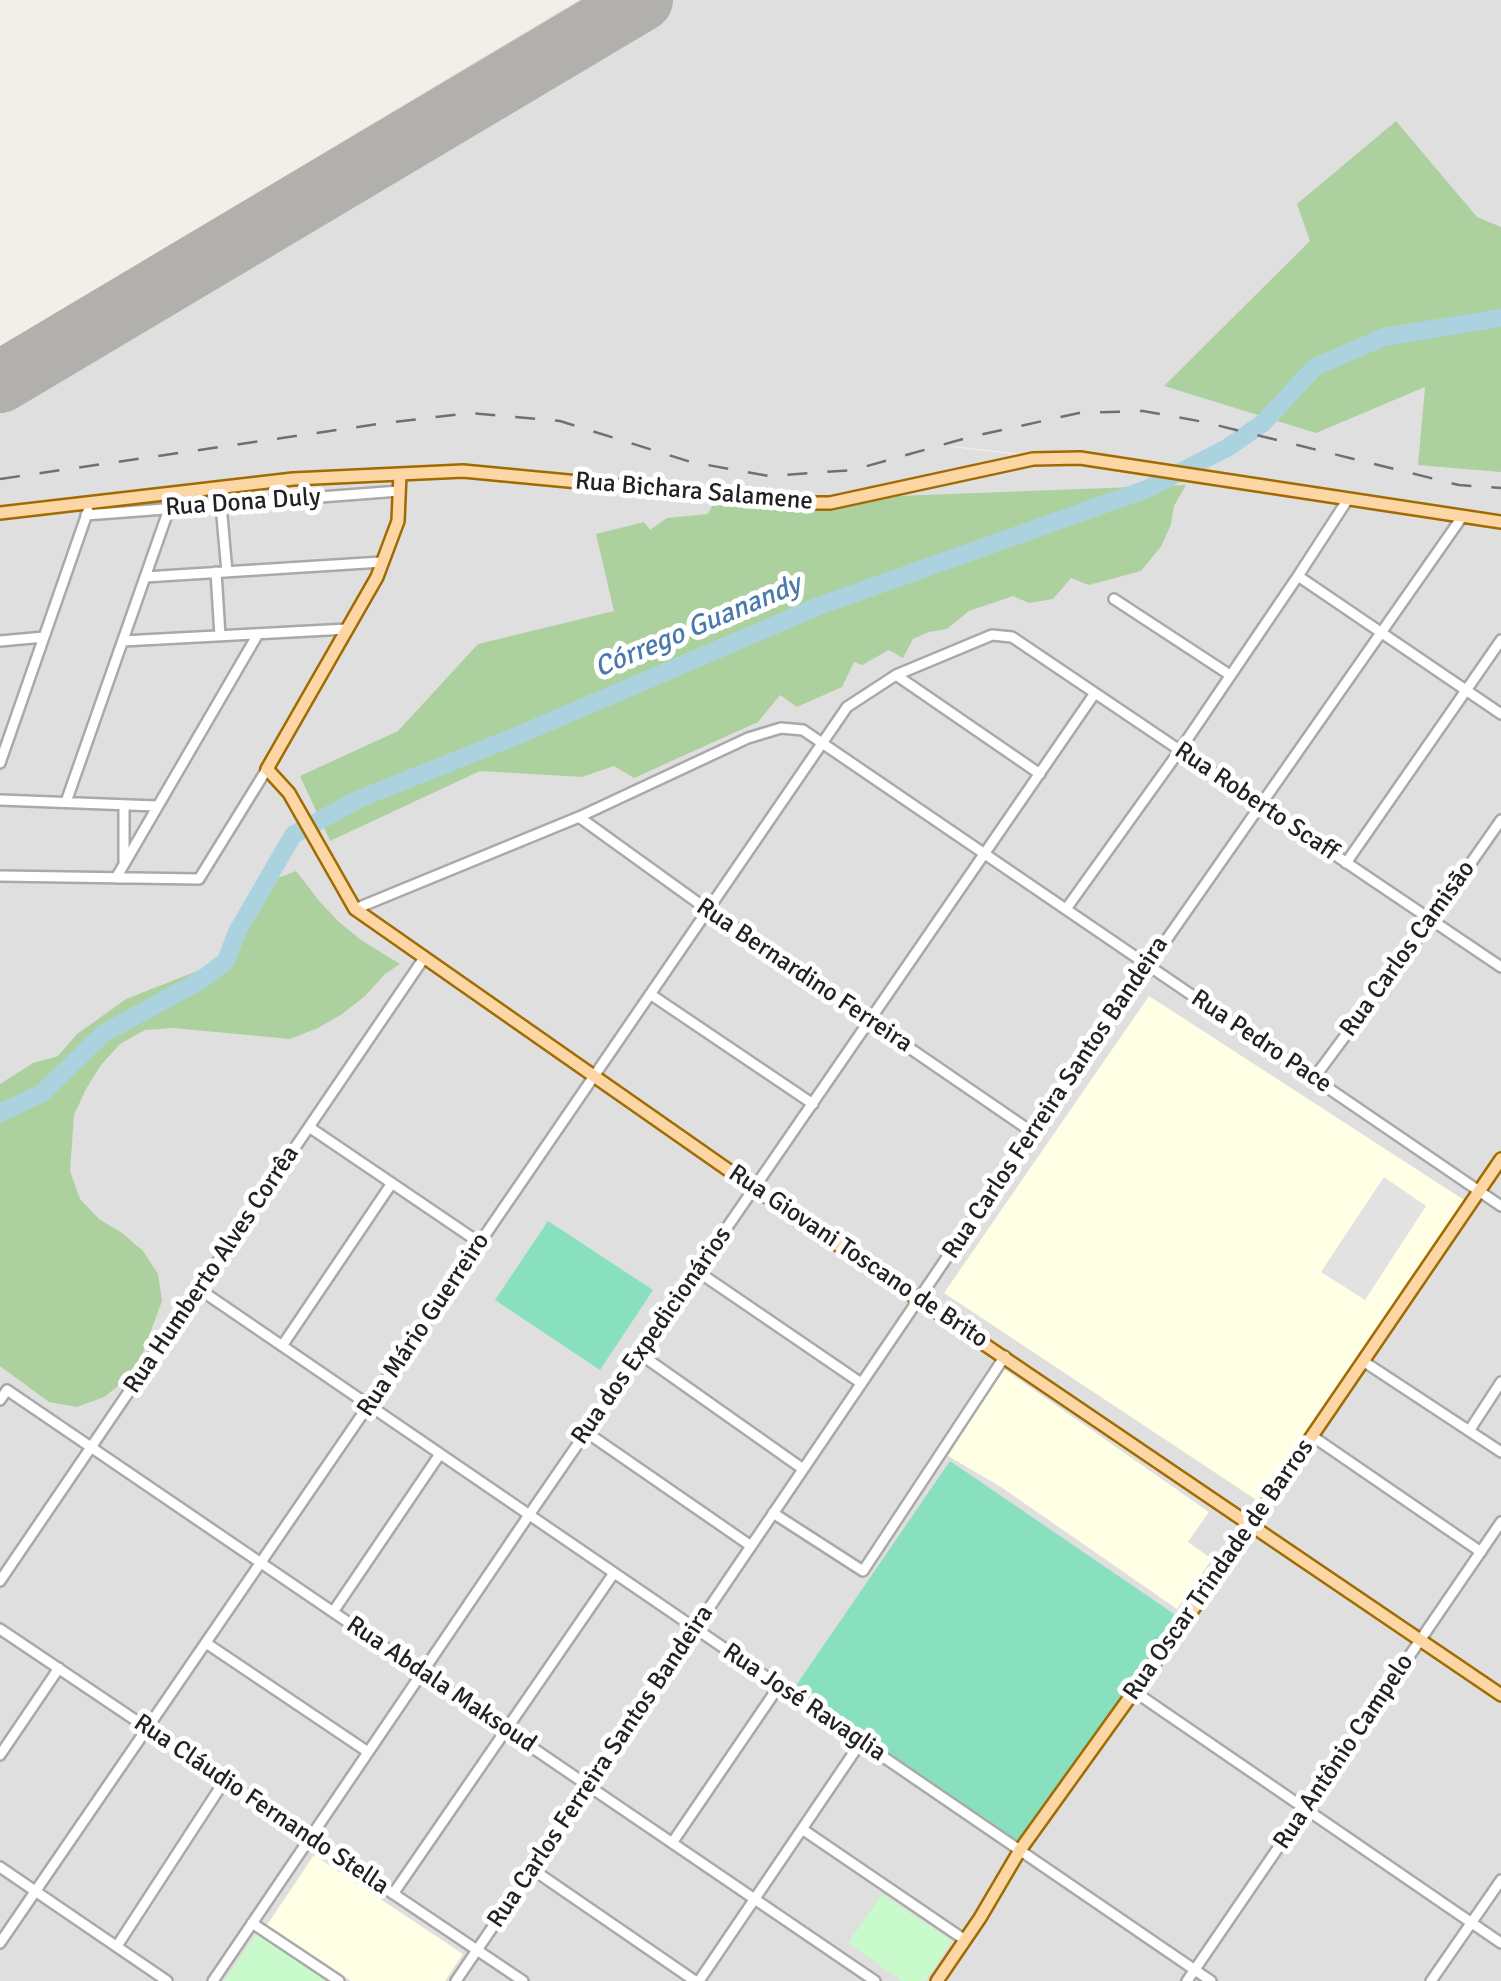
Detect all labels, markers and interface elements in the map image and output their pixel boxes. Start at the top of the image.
street label: Rua Bichara Salamene [574,467,814,517]
street label: Rua Dona Duly [164,483,322,523]
water label: Córrego Guanandy [590,568,806,686]
street label: Rua Roberto Scaff [1169,736,1343,868]
street label: Rua Carlos Camisão [1334,855,1482,1043]
street label: Rua Bernardino Ferreira [690,892,918,1060]
street label: Rua Carlos Ferreira Santos Bandeira [937,931,1175,1265]
street label: Rua Pedro Pace [1185,984,1337,1100]
street label: Rua Humberto Alves Corrêa [118,1140,306,1400]
street label: Rua Giovani Toscano de Brito [723,1159,993,1355]
street label: Rua dos Expedicionários [565,1221,739,1451]
street label: Rua Mário Guerreiro [351,1227,497,1423]
street label: Rua Oscar Trindade de Barros [1117,1434,1321,1706]
street label: Rua Carlos Ferreira Santos Bandeira [482,1600,720,1934]
street label: Rua Abdala Maksoud [340,1610,542,1760]
street label: Rua José Ravaglia [717,1637,891,1769]
street label: Rua Antônio Campelo [1268,1649,1420,1855]
street label: Rua Cláudio Fernando Stella [128,1708,394,1902]

